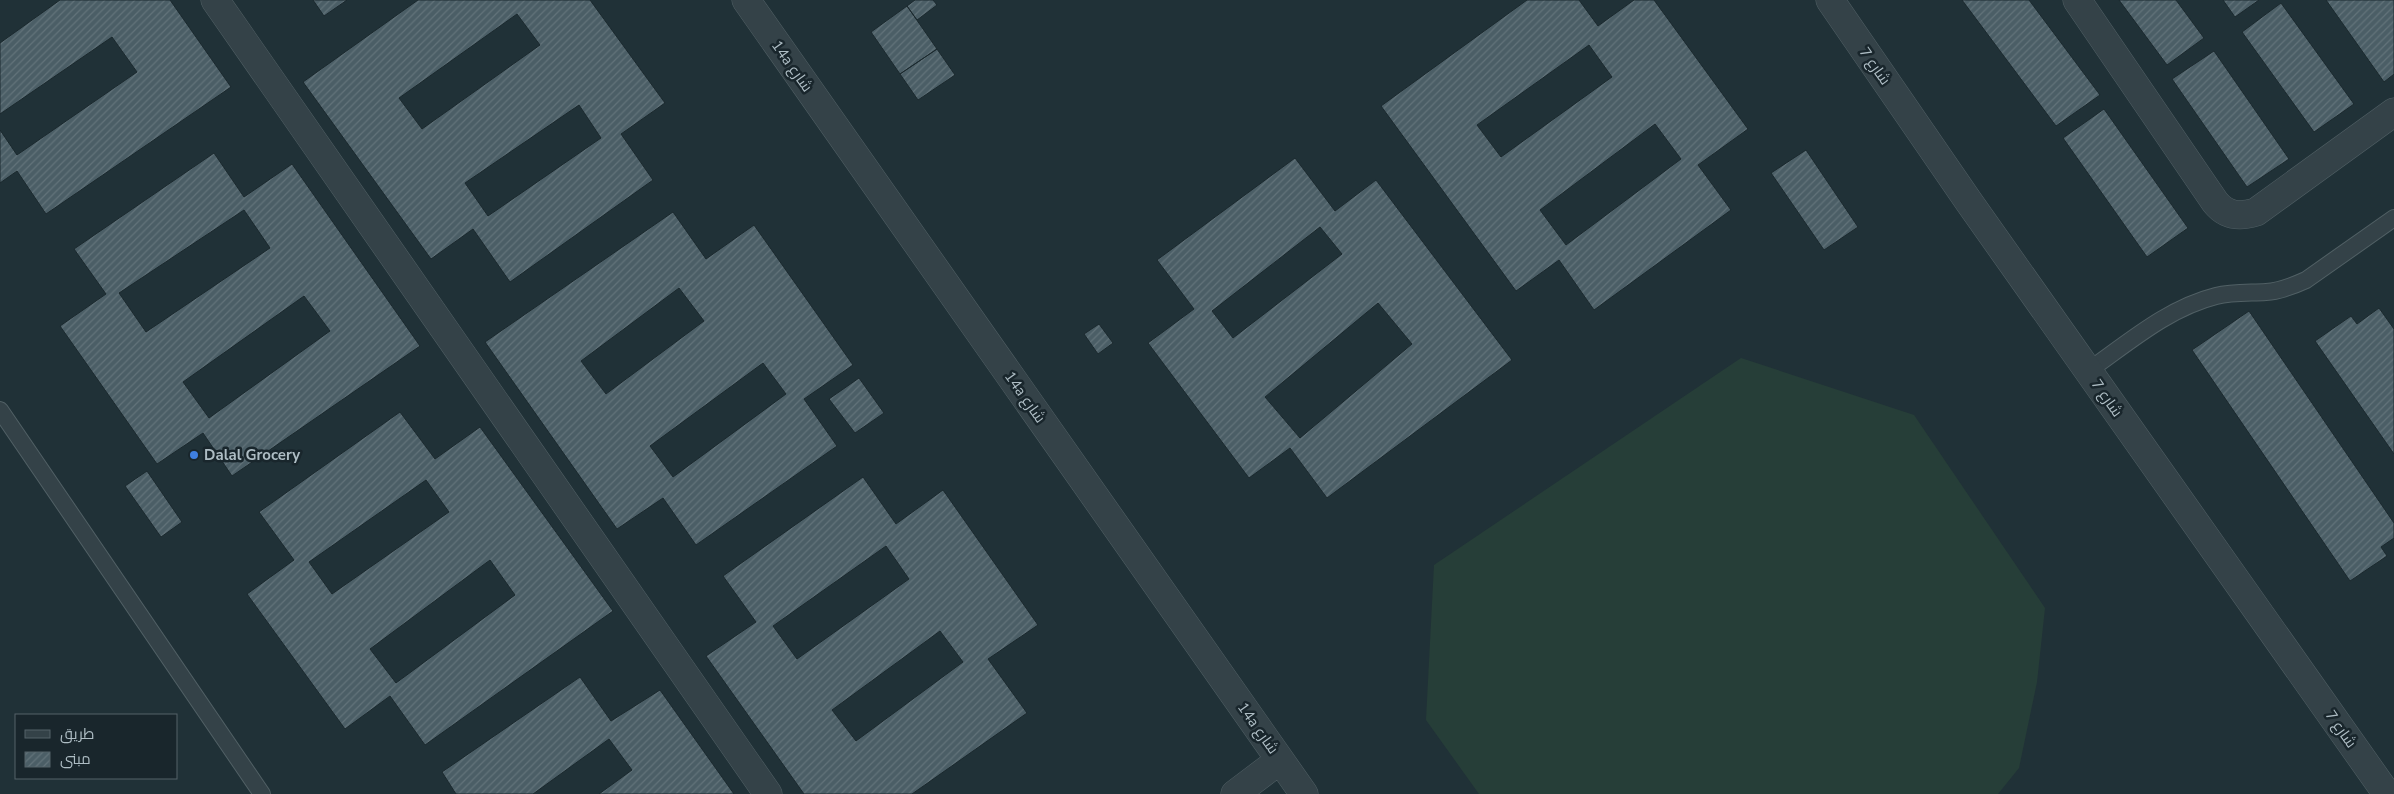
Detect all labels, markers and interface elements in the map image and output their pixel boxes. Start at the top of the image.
street label: 14a شارع [766,36,817,96]
street label: شارع 7 [1854,43,1895,89]
street label: 14a شارع [999,367,1050,427]
street label: شارع 7 [2086,375,2127,421]
place label: Dalal Grocery [204,445,300,465]
marker: Dalal Grocery [188,449,200,461]
street label: 14a شارع [1232,698,1283,758]
street label: شارع 7 [2320,706,2361,752]
legend [15,714,178,779]
text: طريق [60,724,94,744]
text: مبنى [60,749,91,769]

